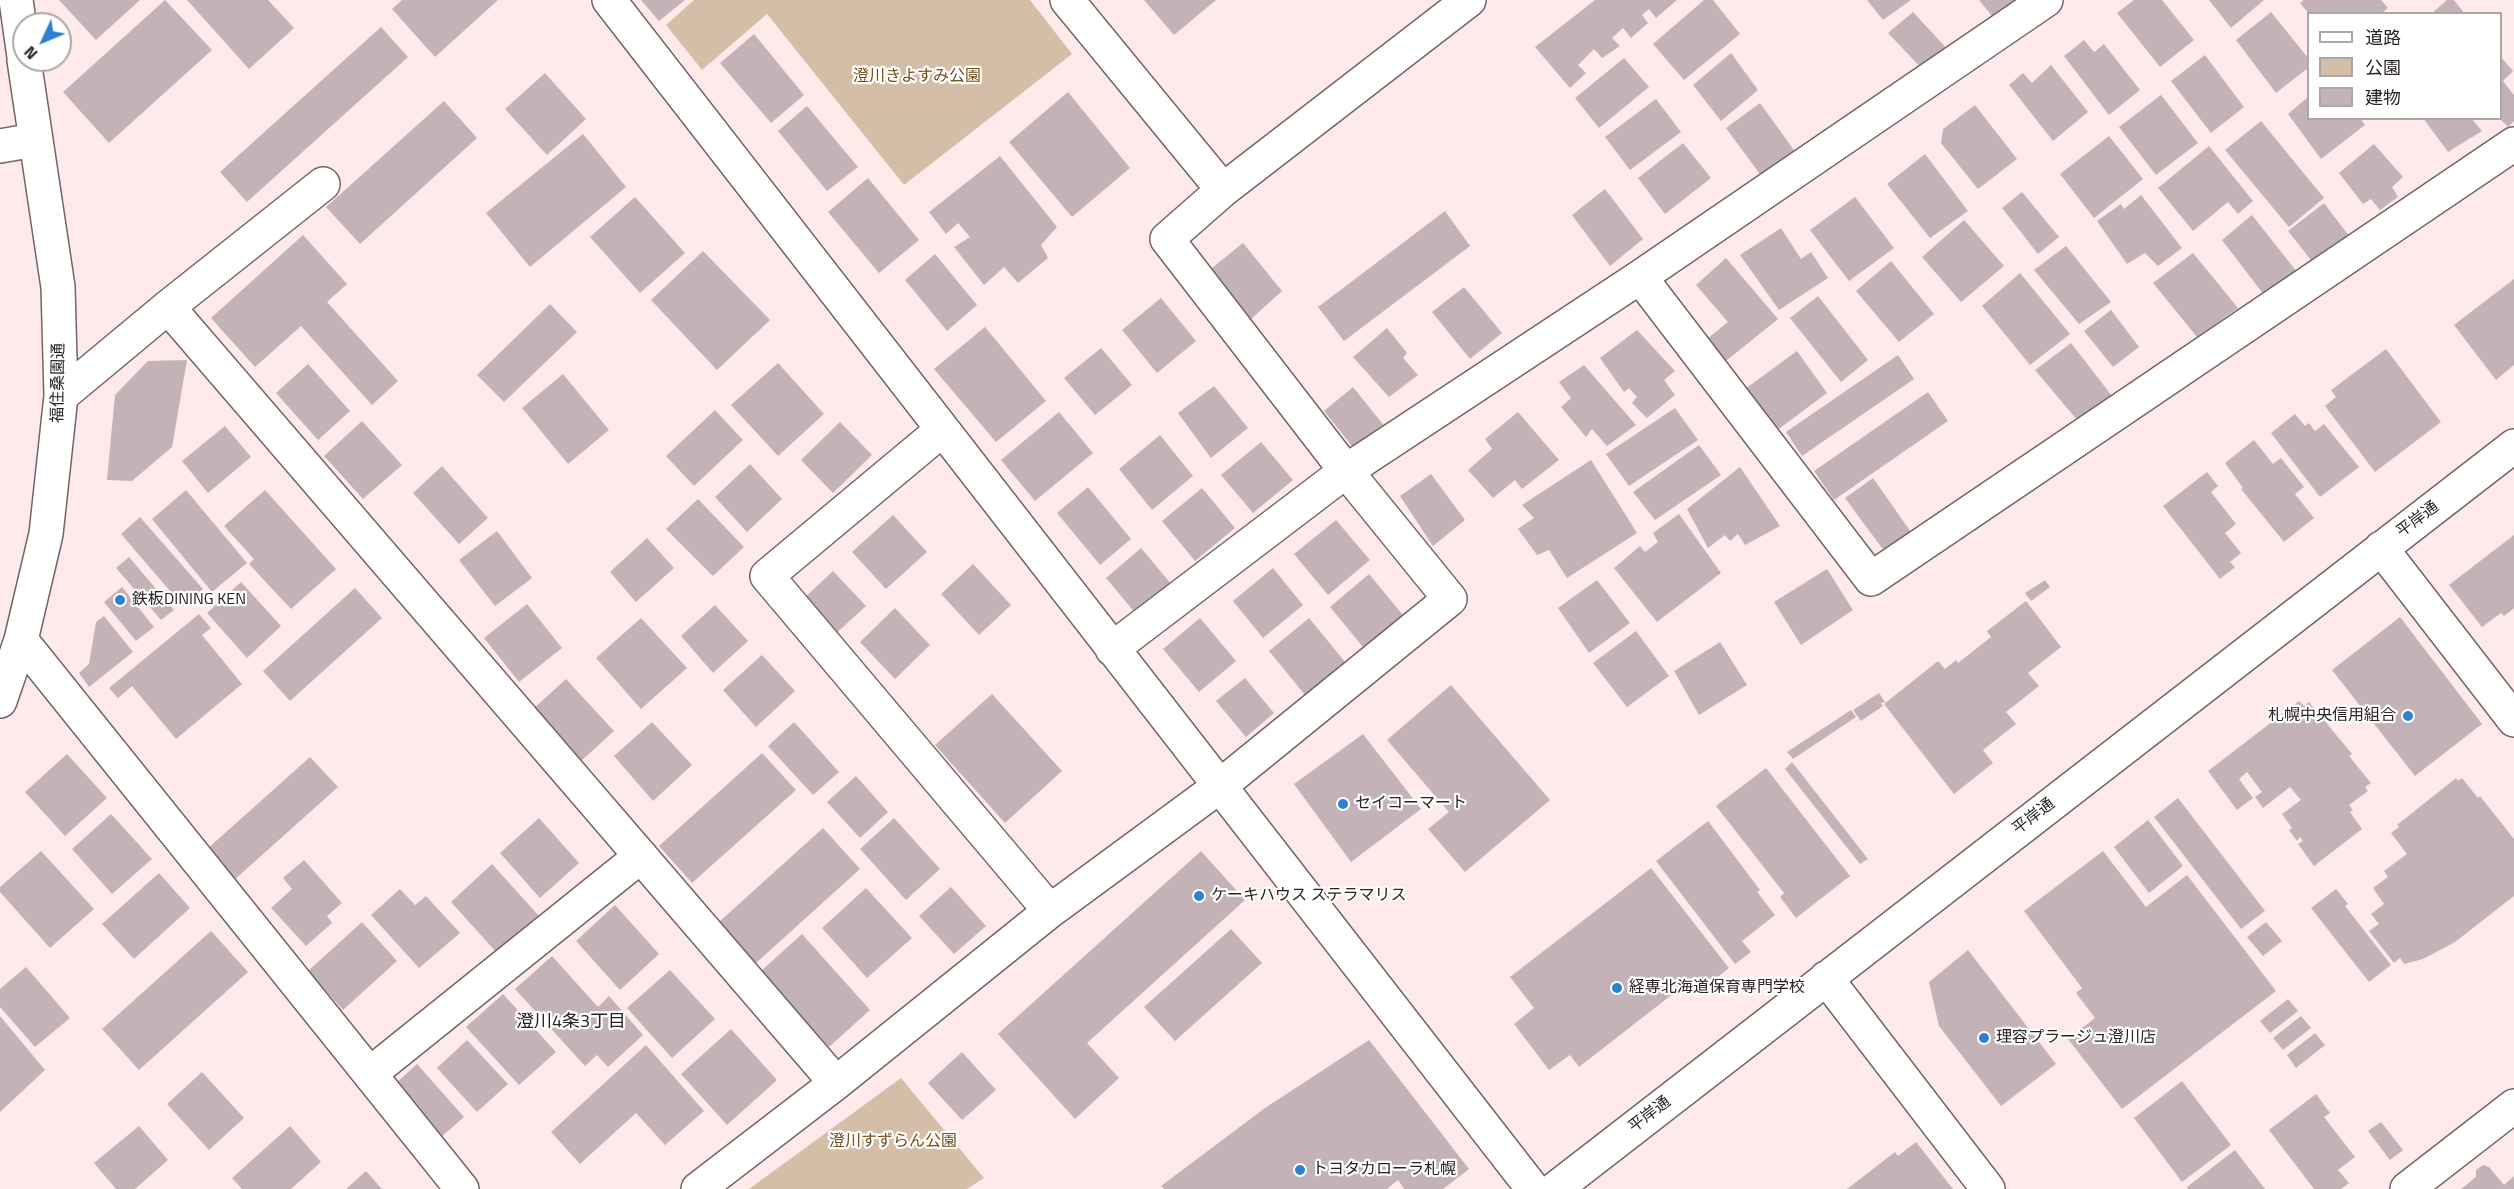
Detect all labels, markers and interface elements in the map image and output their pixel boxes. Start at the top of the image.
north arrow [12,12,72,72]
legend [2307,12,2502,120]
text: 道路 [2365,24,2401,51]
text: N [18,41,43,65]
text: 公園 [2365,54,2401,81]
park label: 澄川きよすみ公園 [853,67,981,87]
text: 建物 [2365,84,2401,111]
street label: 福住桑園通 [49,343,69,423]
street label: 平岸通 [2393,498,2443,542]
place label: 鉄板DINING KEN [132,590,246,610]
marker: 鉄板DINING KEN [113,593,127,607]
place label: 札幌中央信用組合 [2268,706,2396,726]
marker: 札幌中央信用組合 [2401,709,2415,723]
place label: セイコーマート [1355,794,1467,814]
street label: 平岸通 [2009,795,2059,839]
marker: セイコーマート [1336,797,1350,811]
place label: ケーキハウス ステラマリス [1211,886,1407,906]
marker: ケーキハウス ステラマリス [1192,889,1206,903]
place label: 経専北海道保育専門学校 [1629,978,1805,998]
marker: 経専北海道保育専門学校 [1610,981,1624,995]
district label: 澄川4条3丁目 [516,1012,626,1034]
place label: 理容プラージュ澄川店 [1996,1028,2156,1048]
marker: 理容プラージュ澄川店 [1977,1031,1991,1045]
street label: 平岸通 [1625,1093,1675,1137]
park label: 澄川すずらん公園 [829,1132,957,1152]
place label: トヨタカローラ札幌 [1312,1160,1456,1180]
marker: トヨタカローラ札幌 [1293,1163,1307,1177]

